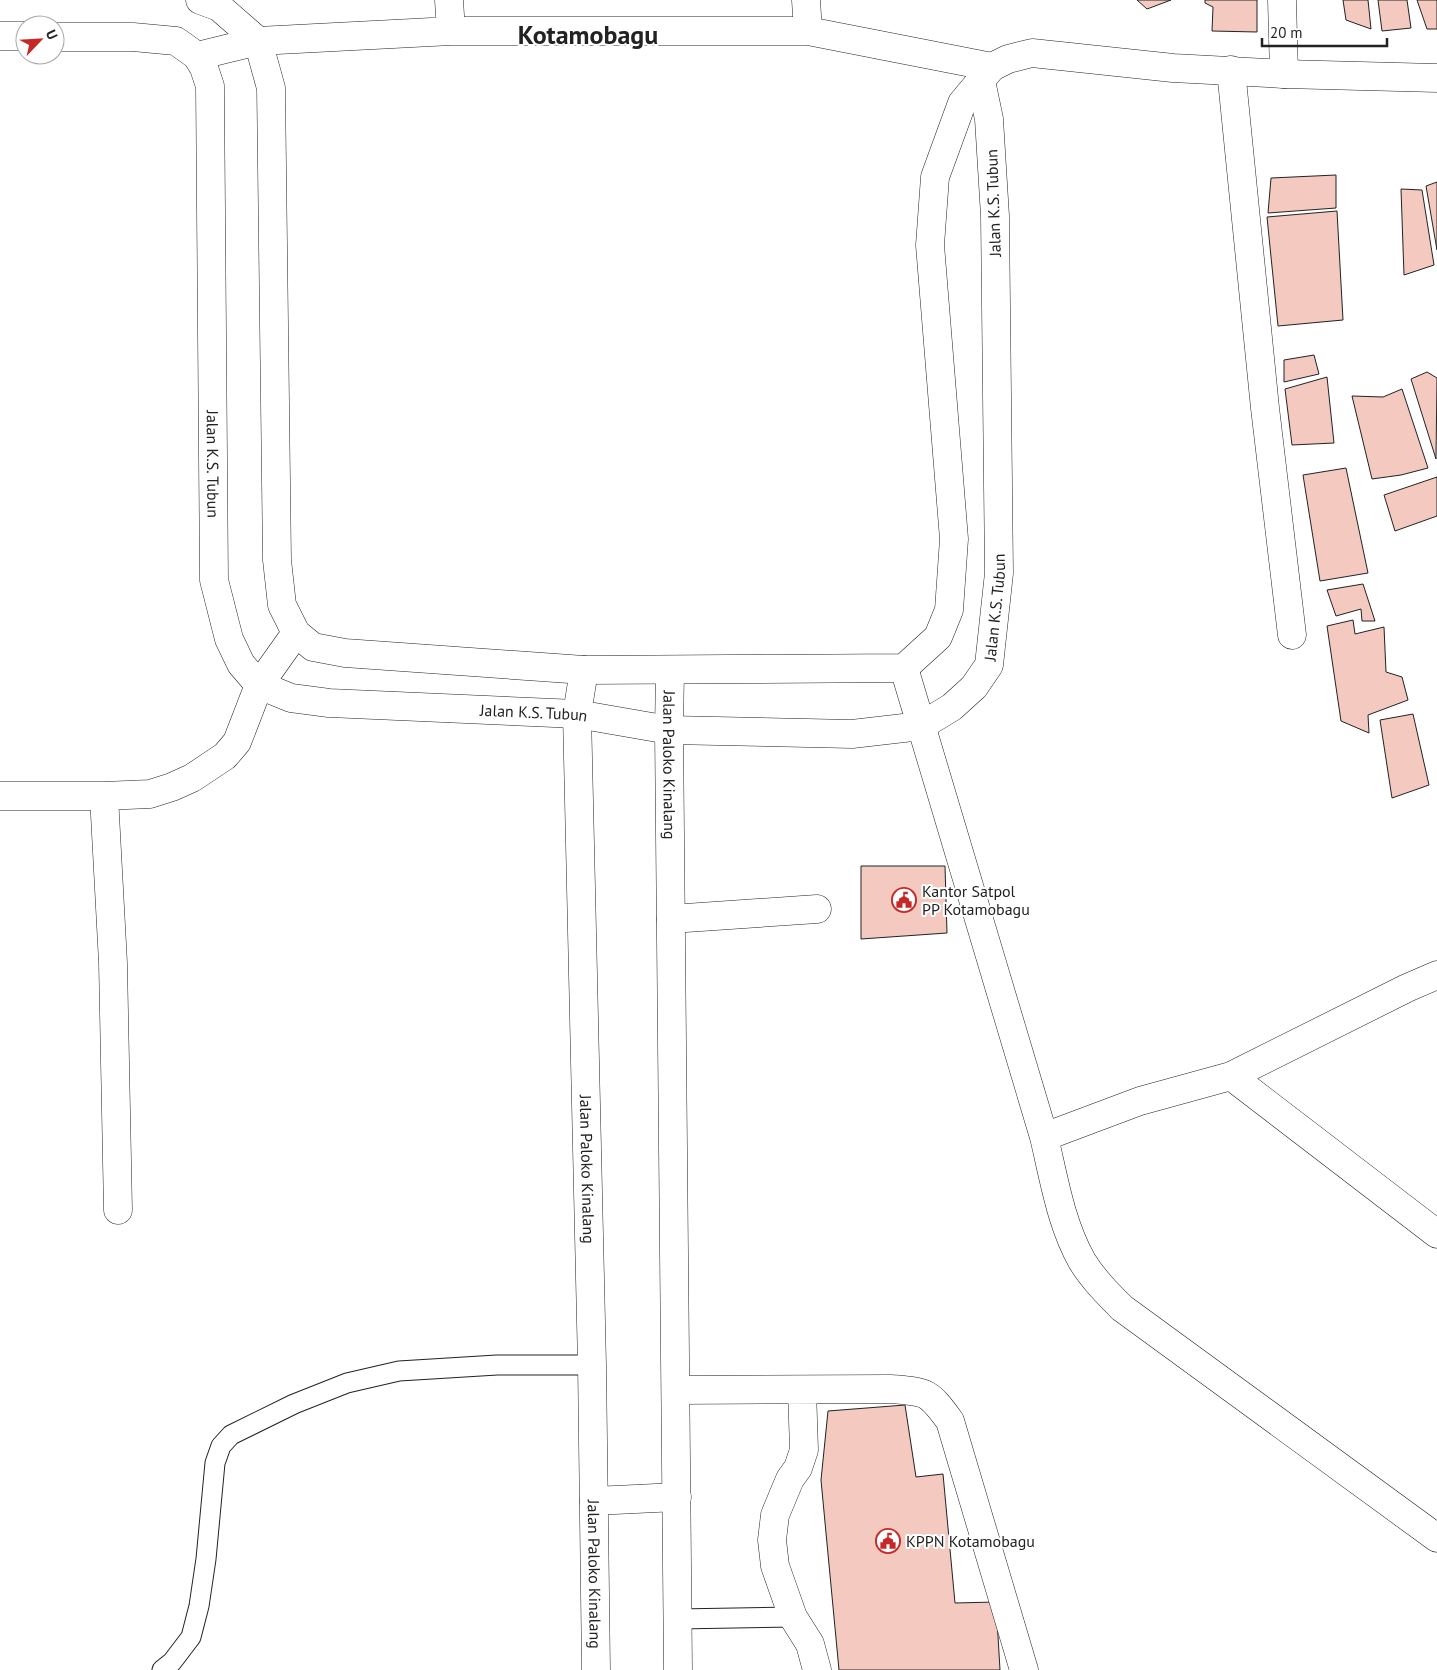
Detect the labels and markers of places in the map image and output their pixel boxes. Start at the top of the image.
place label: Kantor Satpol PP Kotamobagu [922,881,1030,919]
public building icon: Kantor Satpol PP Kotamobagu [891,887,917,913]
public building icon: KPPN Kotamobagu [875,1528,901,1554]
place label: KPPN Kotamobagu [906,1531,1035,1551]

